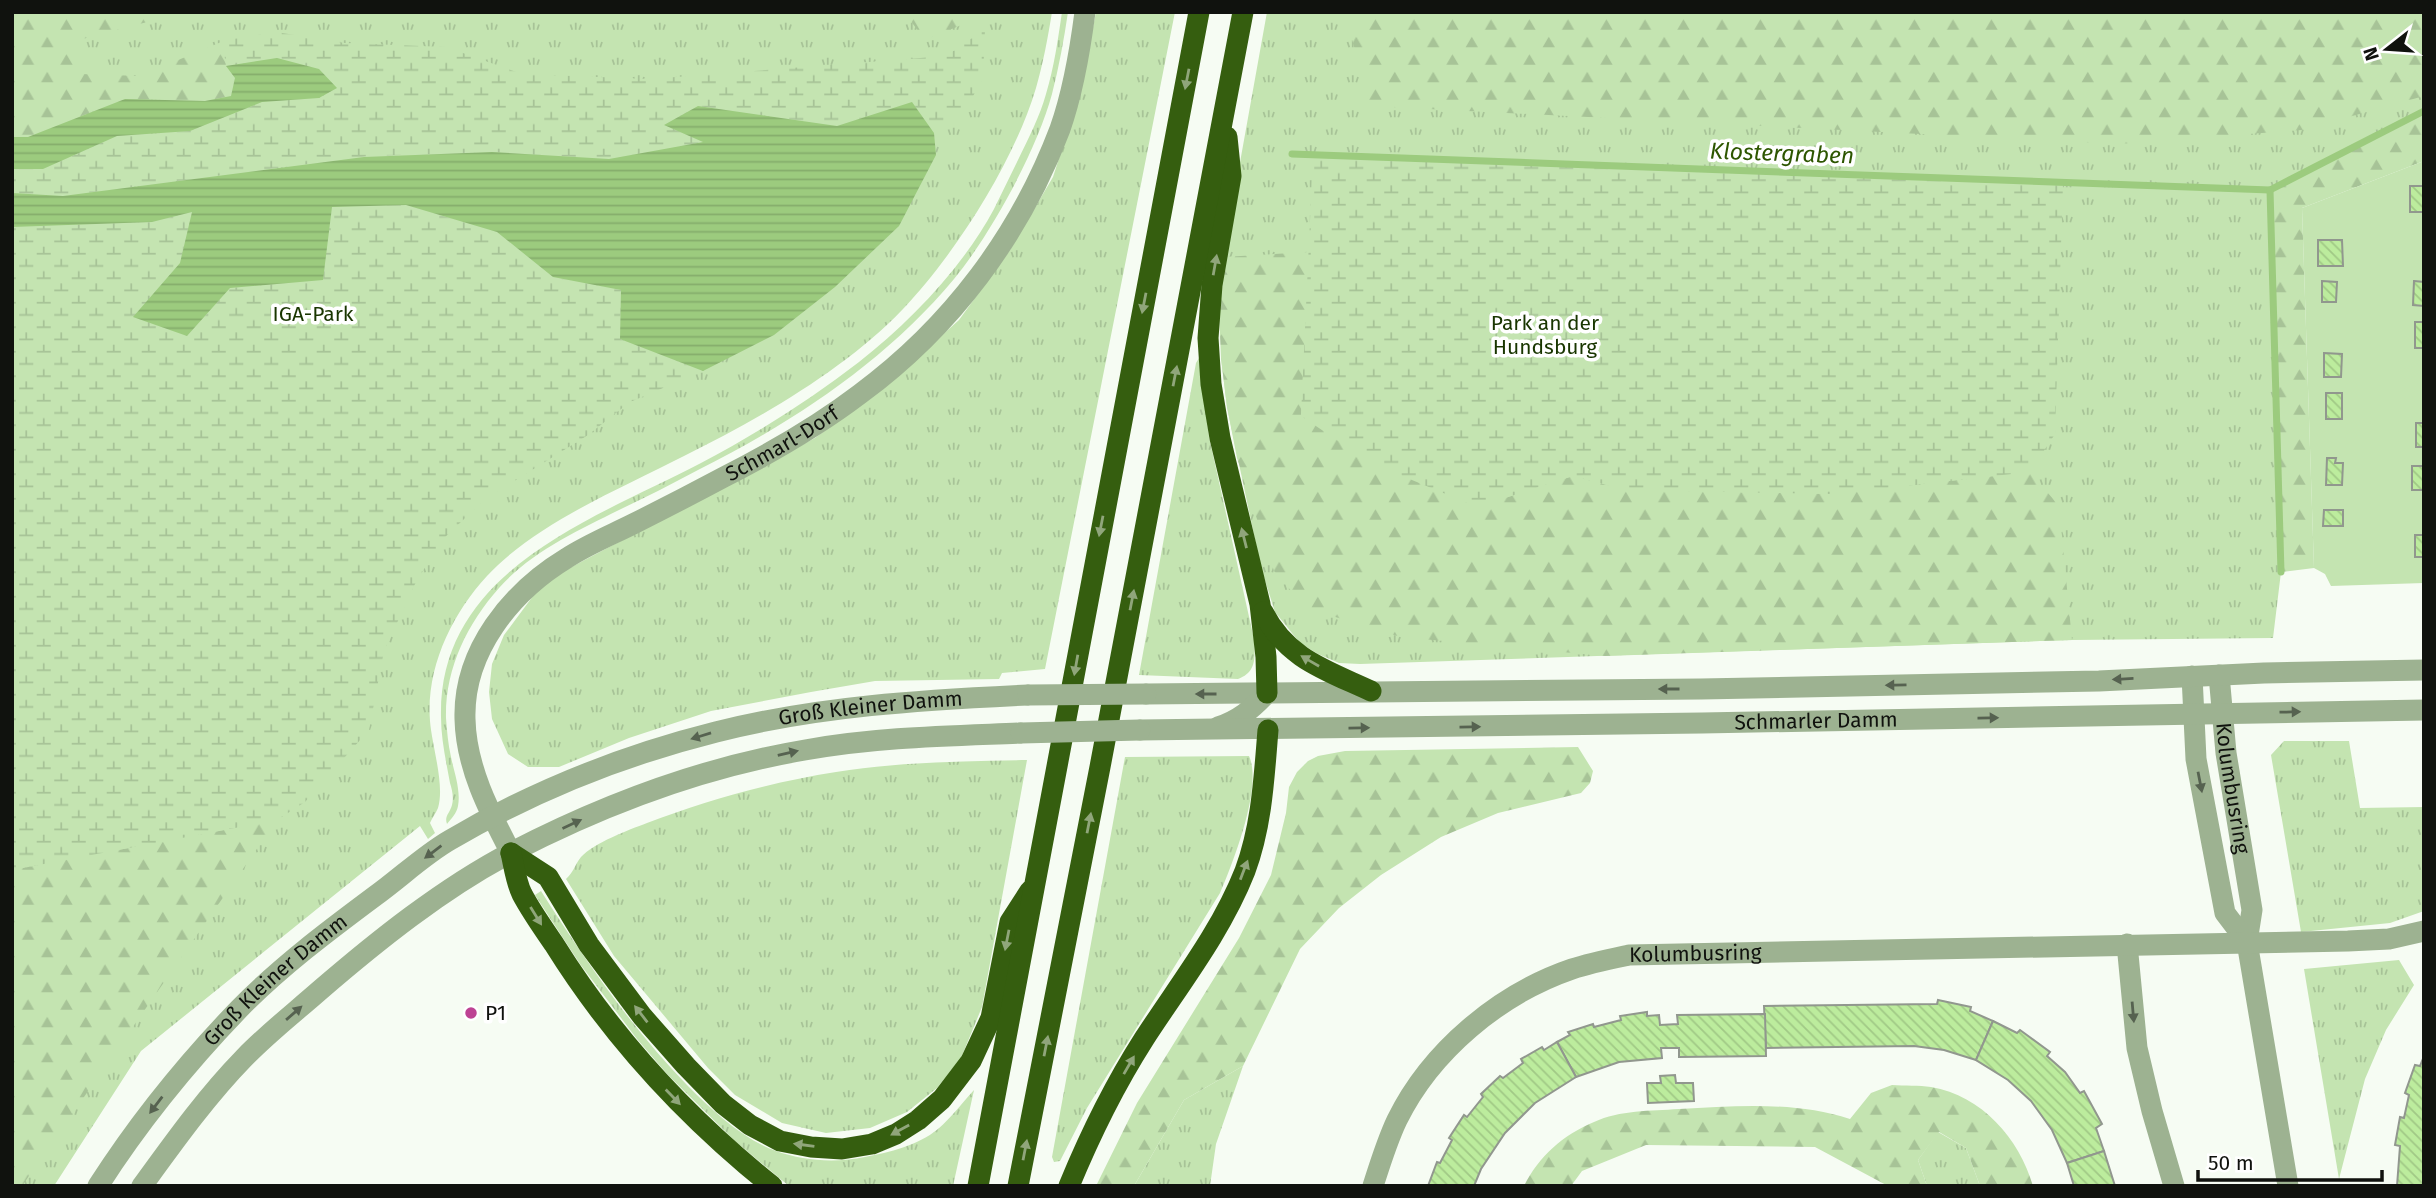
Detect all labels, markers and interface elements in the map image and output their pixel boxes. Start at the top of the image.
north arrow [2352,14,2422,84]
text: N [2358,44,2384,63]
one-way arrow [1181,68,1192,90]
water label: Klostergraben [1709,136,1855,170]
one-way arrow [1210,254,1221,276]
one-way arrow [1138,292,1149,314]
park label: IGA-Park [272,301,354,327]
park label: Park an der Hundsburg [1491,310,1599,360]
one-way arrow [1169,365,1180,387]
street label: Schmarl-Dorf [721,399,845,487]
one-way arrow [1096,515,1107,537]
one-way arrow [1238,527,1249,549]
one-way arrow [1127,589,1138,611]
one-way arrow [1070,654,1081,676]
one-way arrow [1300,655,1320,667]
one-way arrow [2112,674,2134,685]
one-way arrow [1885,679,1907,691]
one-way arrow [1657,684,1679,695]
street label: Groß Kleiner Damm [776,685,963,731]
one-way arrow [1195,688,1217,699]
street label: Schmarler Damm [1734,706,1898,735]
one-way arrow [2279,707,2301,718]
one-way arrow [1977,713,1999,724]
one-way arrow [1459,721,1481,733]
street label: Kolumbusring [2210,721,2255,856]
one-way arrow [1348,723,1370,734]
one-way arrow [691,732,712,742]
one-way arrow [777,748,799,759]
one-way arrow [2195,771,2206,793]
one-way arrow [1084,812,1095,834]
one-way arrow [562,818,583,829]
one-way arrow [425,845,443,860]
one-way arrow [1239,859,1250,880]
one-way arrow [529,906,542,925]
street label: Groß Kleiner Damm [198,908,352,1052]
one-way arrow [1001,929,1012,951]
street label: Kolumbusring [1629,939,1762,968]
place label: P1 [485,1000,506,1026]
one-way arrow [2128,1001,2139,1023]
one-way arrow [285,1005,302,1021]
marker: P1 [463,1005,479,1021]
one-way arrow [634,1006,649,1024]
one-way arrow [1040,1035,1051,1057]
one-way arrow [1123,1056,1135,1075]
one-way arrow [664,1088,681,1105]
one-way arrow [148,1095,163,1113]
one-way arrow [890,1124,910,1136]
scale bar [2198,1138,2382,1182]
one-way arrow [793,1139,815,1150]
one-way arrow [1020,1139,1031,1161]
text: 50 m [2208,1150,2254,1176]

